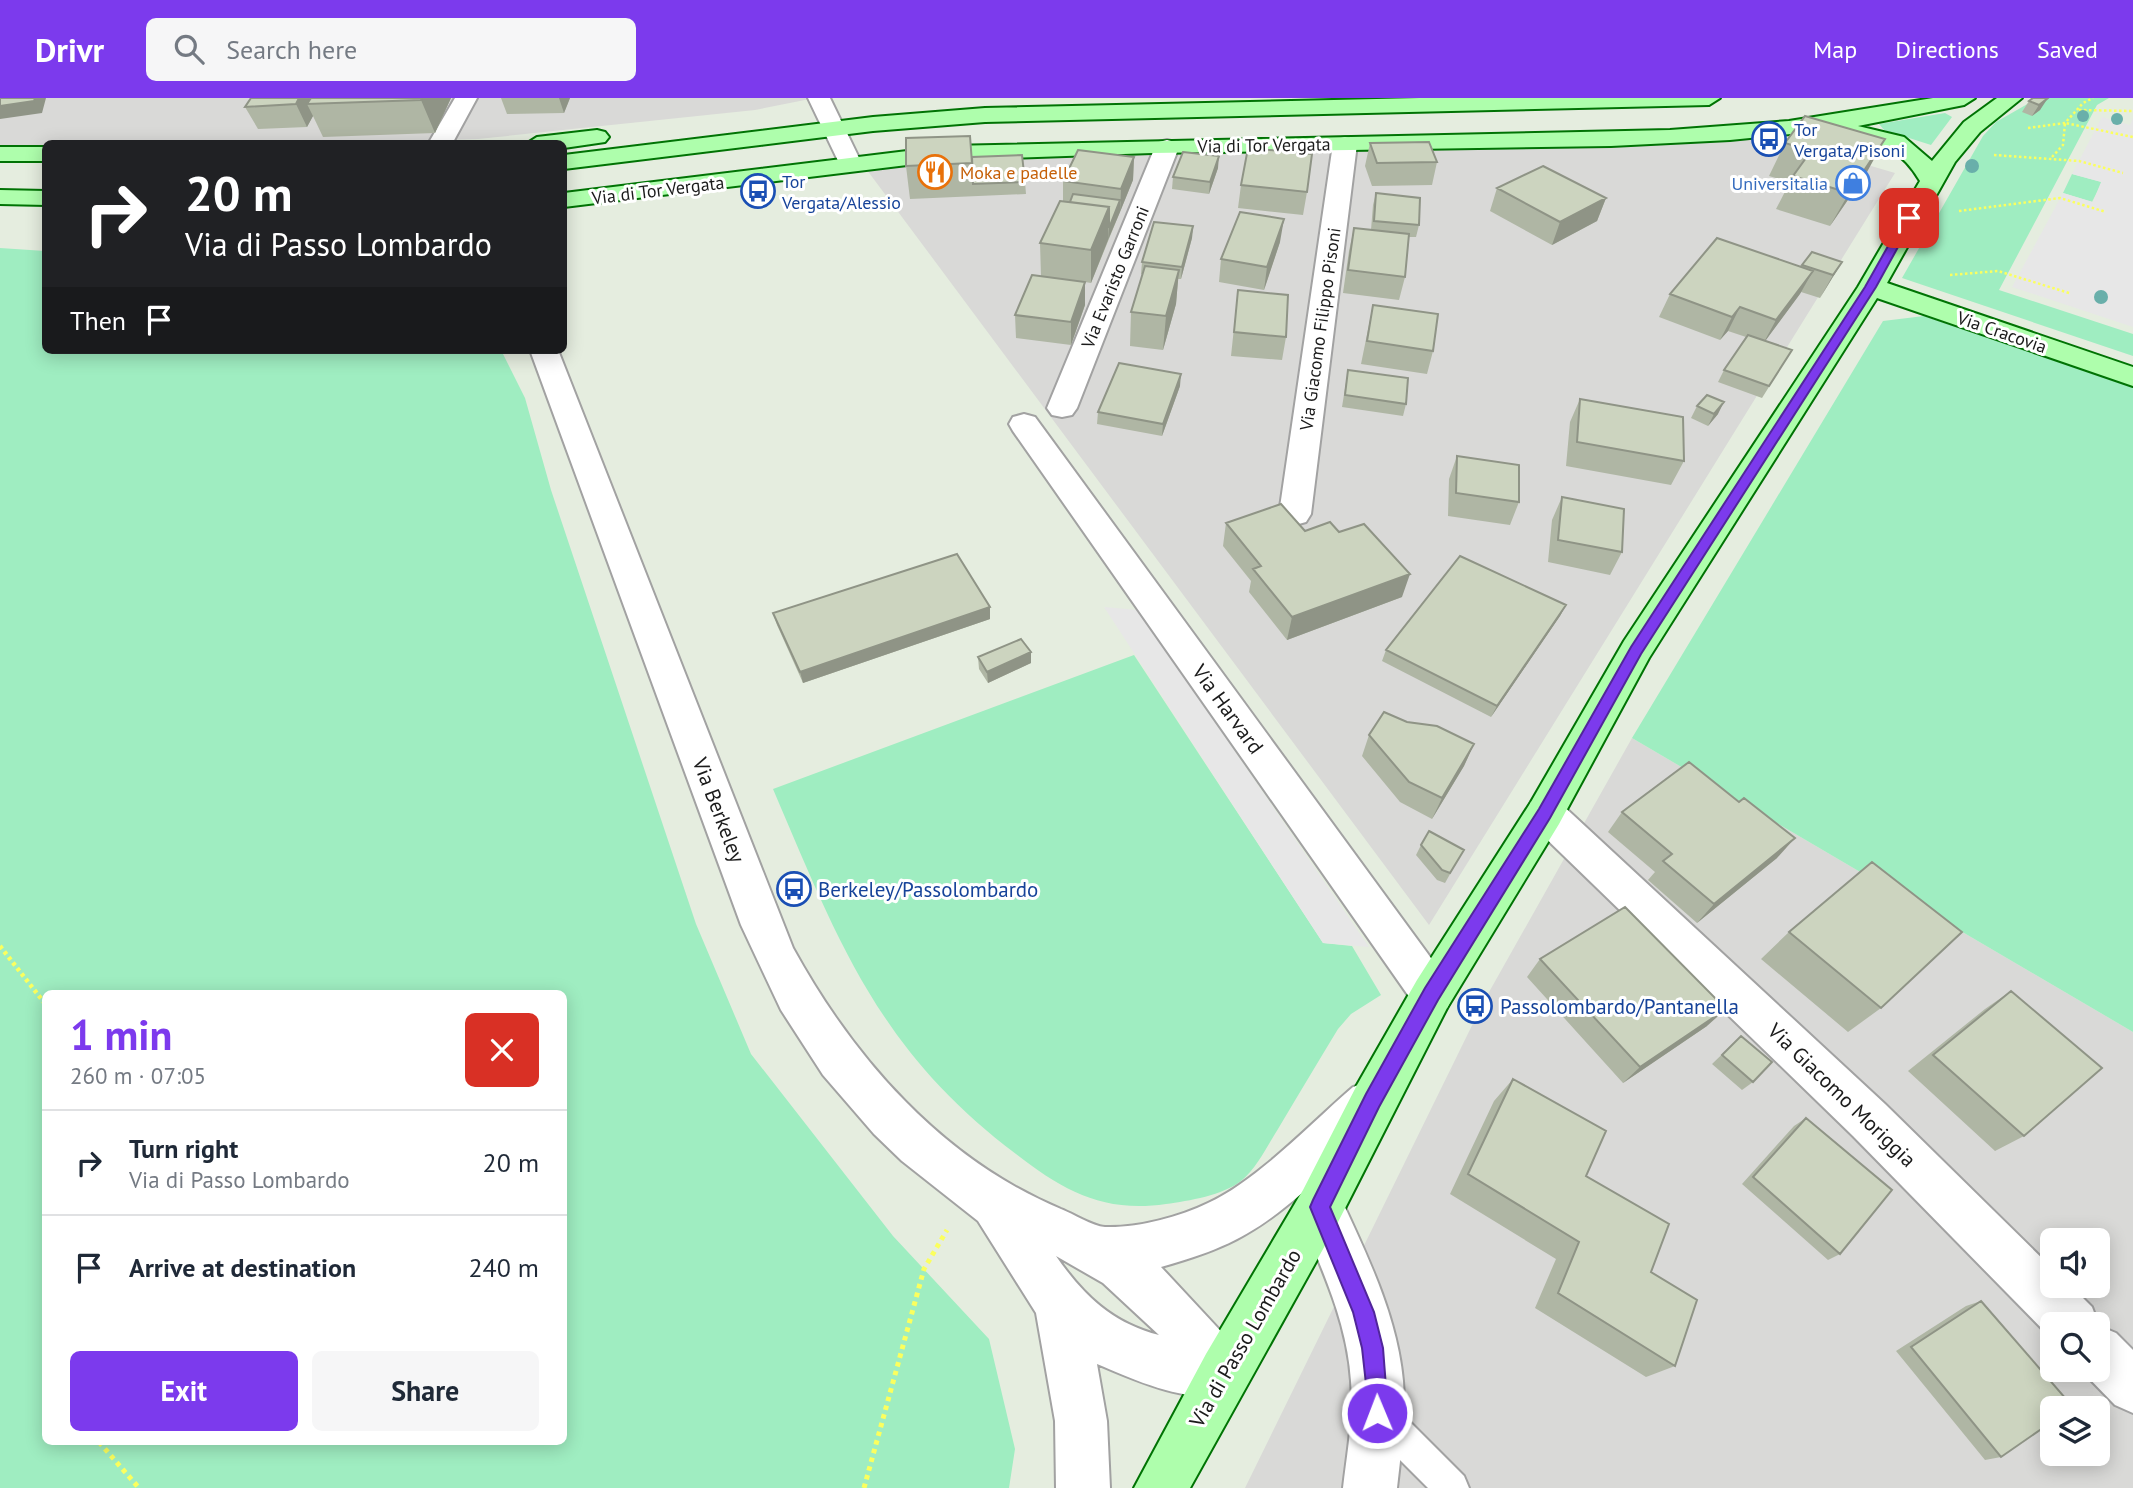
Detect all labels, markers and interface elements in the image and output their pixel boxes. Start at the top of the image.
search box [146,18,636,81]
text: Drivr [35,28,104,71]
icon: search [170,30,208,68]
text: Search here [226,33,357,66]
text: Map [1813,34,1857,65]
text: Directions [1895,34,1999,65]
text: Saved [2037,34,2098,65]
place label: Tor Vergata/Pisoni [1793,118,1905,162]
bus stop icon: Tor Vergata/Pisoni [1750,120,1788,158]
street label: Via di Tor Vergata [1196,132,1331,158]
restaurant icon: Moka e padelle [916,153,954,191]
text: 20 m [185,161,292,225]
place label: Moka e padelle [960,161,1077,184]
shop icon: Universitalia [1834,164,1872,202]
icon: right [70,168,161,259]
street label: Via di Tor Vergata [589,170,726,210]
place label: Tor Vergata/Alessio [781,170,901,214]
bus stop icon: Tor Vergata/Alessio [739,172,777,210]
place label: Universitalia [1731,172,1828,195]
pin [1879,188,1939,248]
icon: arrive [1890,199,1928,237]
street label: Via Evaristo Garroni [1076,202,1154,352]
text: Via di Passo Lombardo [185,223,492,265]
street label: Via Giacomo Filippo Pisoni [1294,226,1346,433]
icon: arrive [140,301,178,339]
text: Then [70,304,126,337]
street label: Via Cracovia [1953,306,2050,358]
street label: Via Harvard [1186,658,1270,759]
street label: Via Berkeley [686,753,751,867]
bus stop icon: Berkeley/Passolombardo [775,870,813,908]
place label: Berkeley/Passolombardo [818,876,1038,903]
bus stop icon: Passolombardo/Pantanella [1456,987,1494,1025]
place label: Passolombardo/Pantanella [1500,993,1739,1020]
text: 1 min [70,1007,172,1062]
button: close [465,1013,539,1087]
street label: Via Giacomo Moriggia [1761,1017,1922,1173]
text: 260 m · 07:05 [70,1061,206,1090]
text: Turn right [129,1132,238,1165]
icon: right [70,1144,108,1182]
text: 20 m [483,1146,539,1179]
text: Via di Passo Lombardo [129,1165,350,1194]
map controls [2040,1228,2110,1466]
button: sound [2040,1228,2110,1298]
street label: Via di Passo Lombardo [1182,1244,1307,1433]
icon: arrive [70,1249,108,1287]
text: Arrive at destination [129,1251,356,1284]
text: 240 m [468,1251,539,1284]
button: search [2040,1312,2110,1382]
button: Exit [70,1351,298,1431]
button: Share [312,1351,539,1431]
position arrow [1340,1376,1414,1450]
button: layers [2040,1396,2110,1466]

